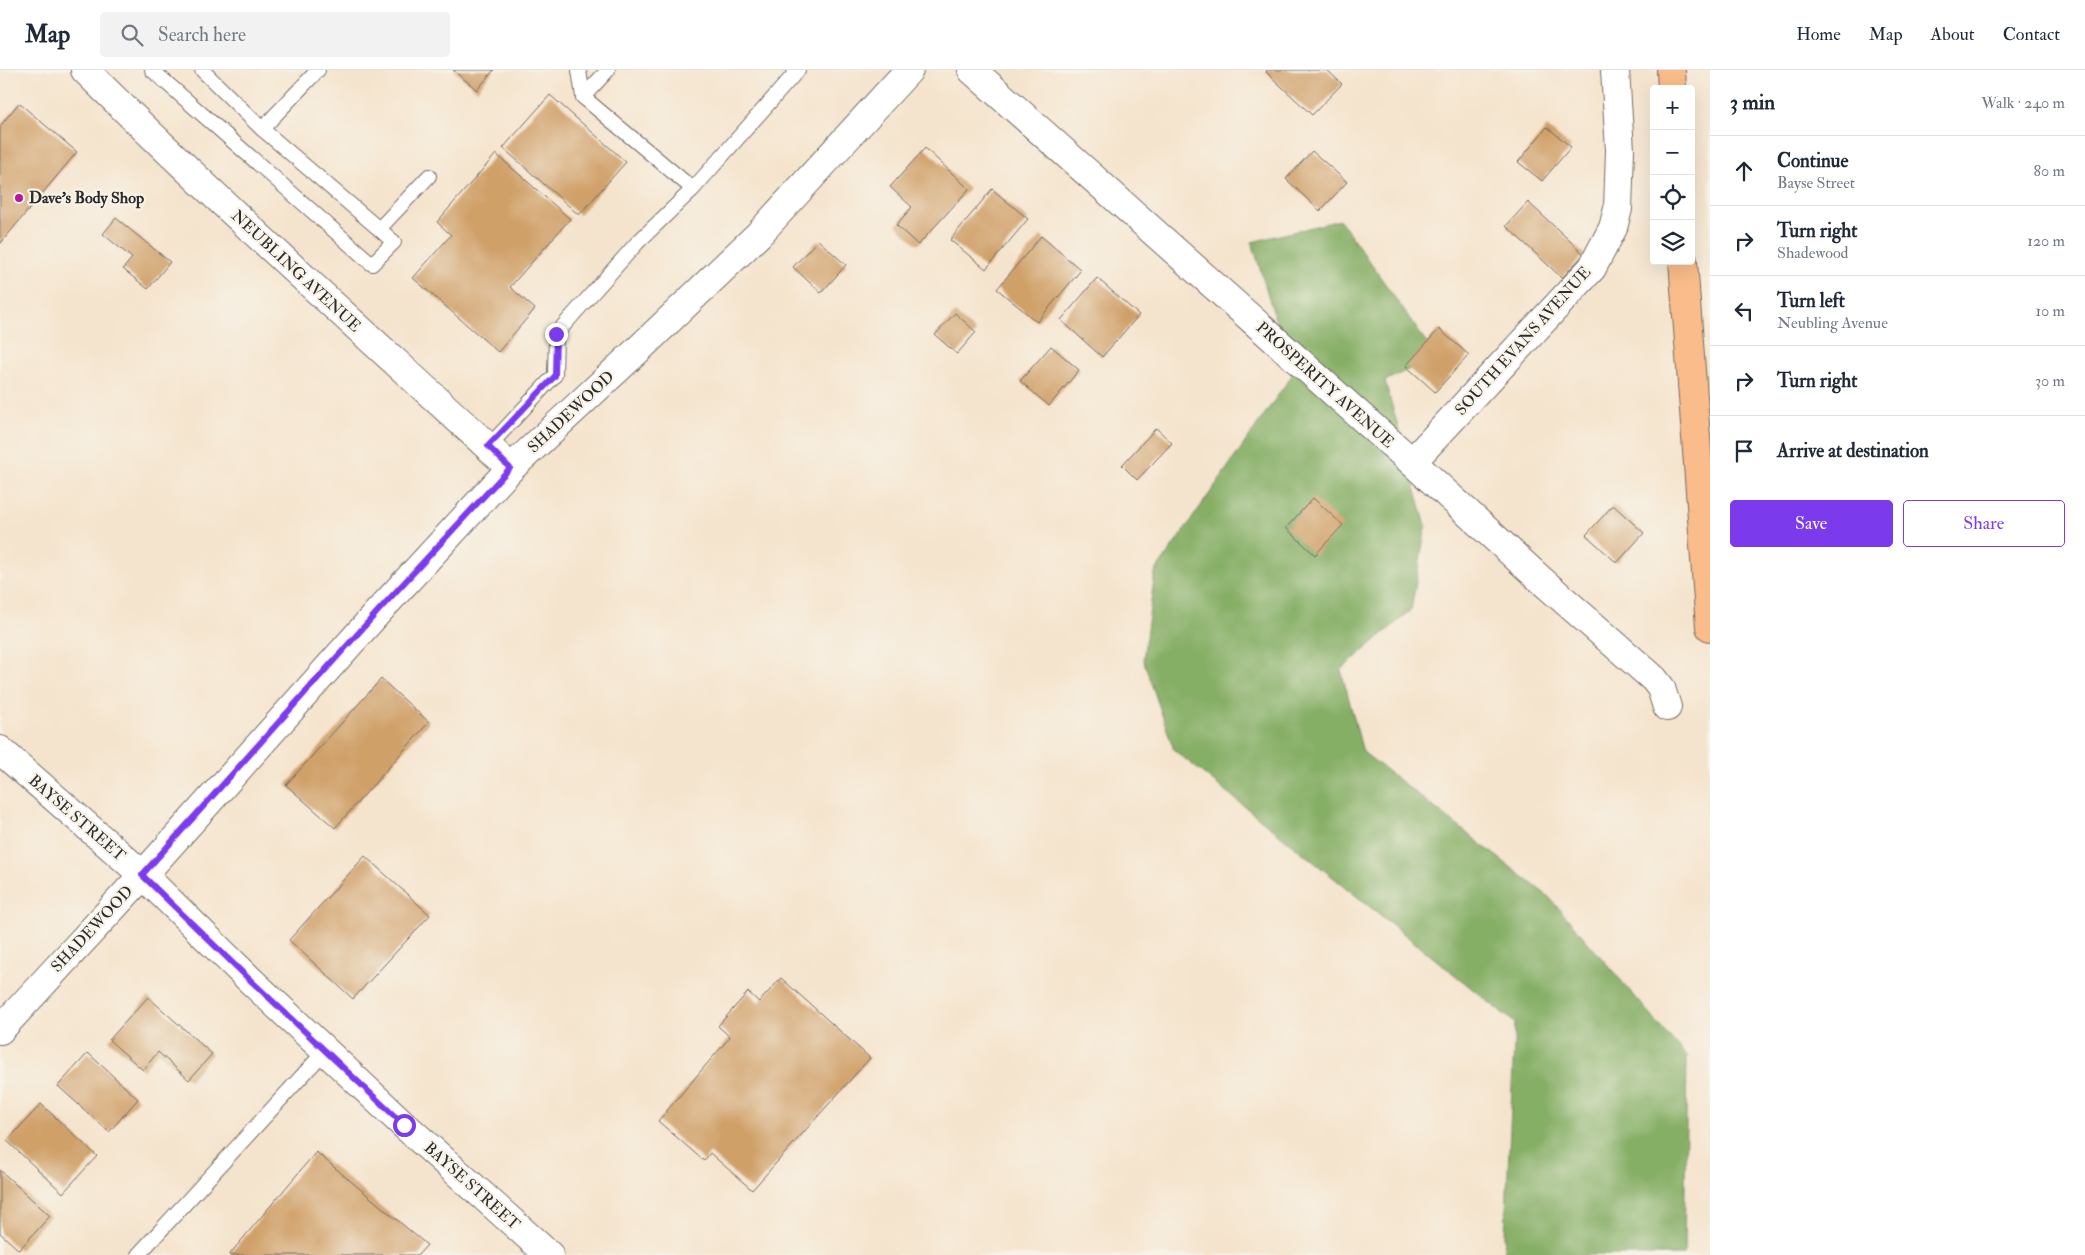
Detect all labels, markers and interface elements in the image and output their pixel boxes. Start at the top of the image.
search box [100,12,450,57]
text: Map [25,19,70,50]
icon: search [118,21,146,49]
text: Search here [158,23,246,47]
text: Home [1796,23,1841,46]
text: Map [1869,23,1903,46]
text: About [1931,23,1975,46]
text: Contact [2003,23,2060,46]
map controls [1650,85,1695,265]
button: + [1650,85,1695,130]
text: 3 min [1730,89,1775,116]
text: Walk · 240 m [1981,93,2065,113]
button: − [1650,130,1695,175]
text: Continue [1777,149,1848,173]
icon: ahead [1730,157,1758,185]
text: 80 m [2034,161,2065,181]
text: Bayse Street [1777,173,1855,193]
button: locate [1650,175,1695,220]
place label: Dave's Body Shop [29,188,144,209]
marker: Dave's Body Shop [13,192,25,204]
street label: NEUBLING AVENUE [227,206,365,336]
text: Turn right [1777,219,1857,243]
button: layers [1650,220,1695,265]
icon: right [1730,227,1758,255]
text: 120 m [2027,231,2065,251]
text: Shadewood [1777,243,1848,263]
street label: SOUTH EVANS AVENUE [1451,262,1595,420]
text: Turn left [1777,289,1845,313]
icon: left [1730,297,1758,325]
text: 10 m [2035,301,2065,321]
text: Neubling Avenue [1777,313,1888,333]
street label: PROSPERITY AVENUE [1252,318,1398,452]
route end [545,323,568,346]
street label: SHADEWOOD [523,367,619,457]
icon: right [1730,367,1758,395]
text: Turn right [1777,369,1857,393]
text: 30 m [2035,371,2065,391]
icon: arrive [1730,437,1758,465]
text: Arrive at destination [1777,439,1929,463]
button: Save [1730,500,1893,547]
button: Share [1903,500,2065,547]
street label: BAYSE STREET [24,770,130,866]
street label: SHADEWOOD [47,881,137,977]
route start [393,1114,416,1137]
street label: BAYSE STREET [420,1138,524,1234]

